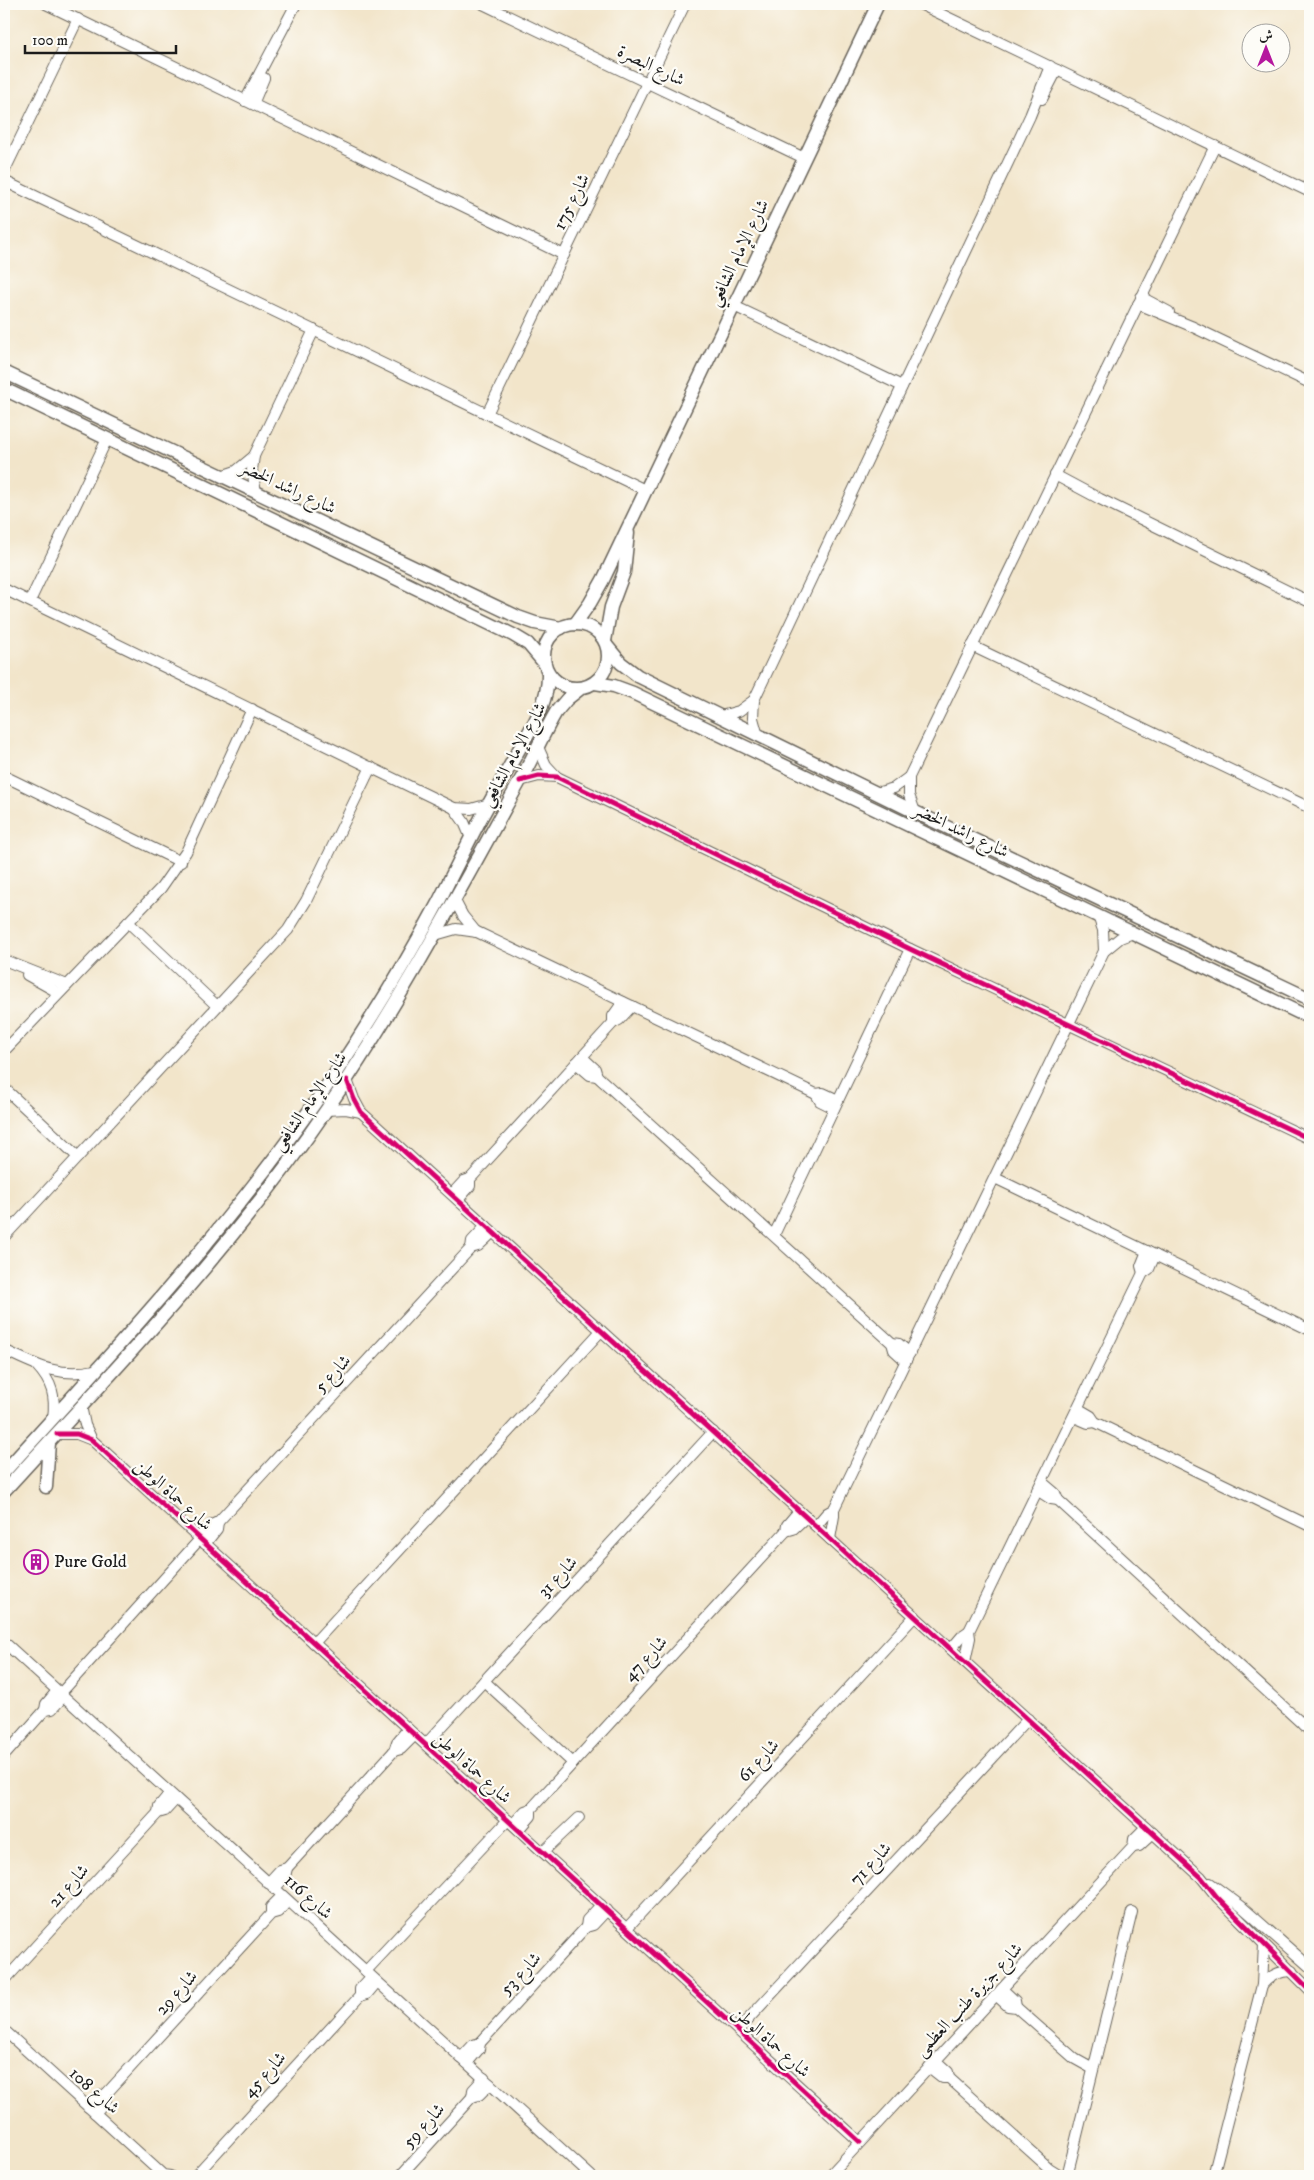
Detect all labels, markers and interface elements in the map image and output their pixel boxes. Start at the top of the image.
scale bar [25,22,176,54]
north arrow [1242,22,1292,72]
text: ش [1259,27,1273,45]
text: 100 m [32,31,68,50]
street label: شارع البصرة [612,40,688,94]
street label: شارع 175 [549,170,598,235]
street label: شارع الإمام الشافعي [704,196,779,312]
street label: شارع راشد الخضر [234,455,339,522]
street label: شارع الإمام الشافعي [476,699,556,814]
street label: شارع راشد الخضر [907,798,1012,866]
street label: شارع الإمام الشافعي [268,1048,356,1159]
street label: شارع 5 [310,1350,358,1400]
street label: شارع حماة الوطن [127,1454,217,1538]
building icon: Pure Gold [23,1549,49,1575]
place label: Pure Gold [54,1551,127,1573]
street label: شارع 31 [533,1552,585,1604]
street label: شارع 47 [619,1632,675,1688]
street label: شارع حماة الوطن [426,1727,516,1811]
street label: شارع 61 [734,1735,787,1789]
street label: شارع 71 [845,1838,899,1892]
street label: شارع 21 [44,1860,96,1914]
street label: شارع 116 [277,1870,337,1927]
street label: شارع جزيرة طنب العظمى [910,1938,1030,2064]
street label: شارع 53 [496,1948,549,2002]
street label: شارع 29 [151,1966,205,2022]
street label: شارع حماة الوطن [725,2001,815,2085]
street label: شارع 45 [239,2047,294,2105]
street label: شارع 108 [62,2063,124,2122]
street label: شارع 59 [398,2099,452,2155]

